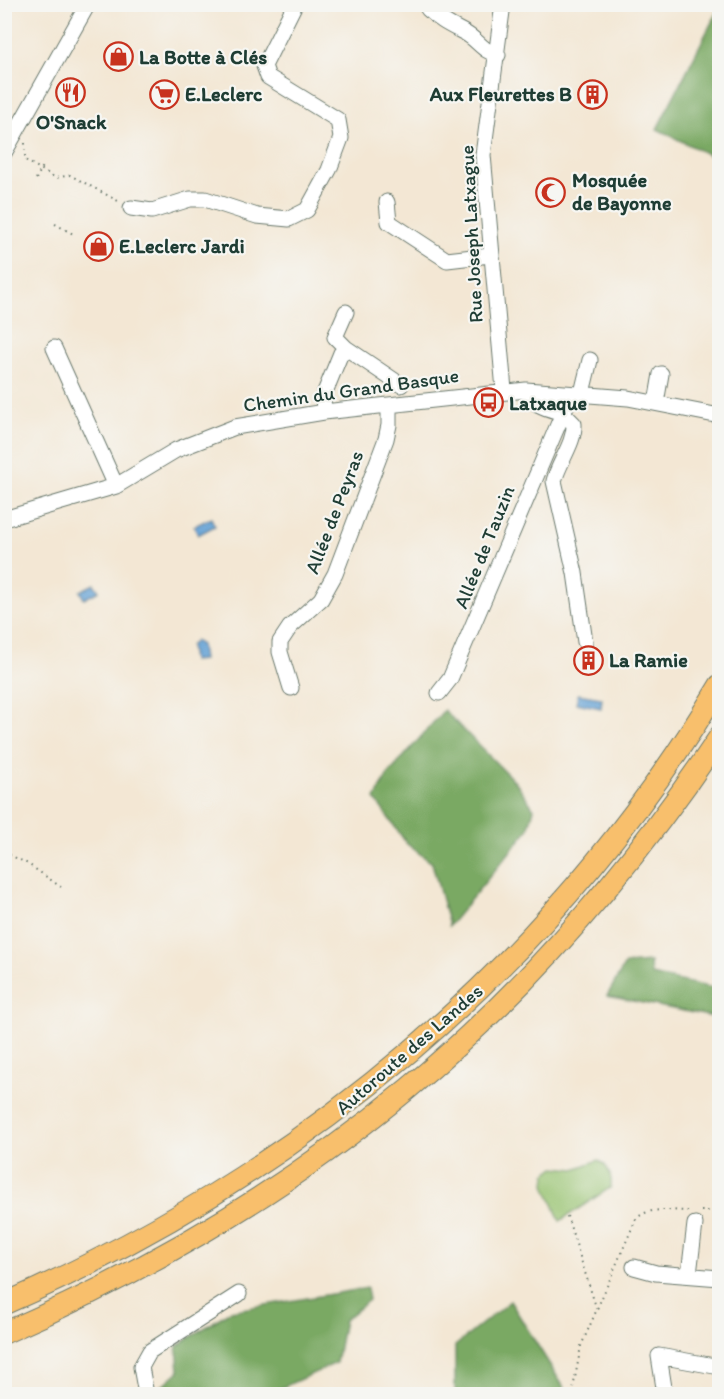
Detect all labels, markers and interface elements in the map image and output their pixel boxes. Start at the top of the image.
shop icon: La Botte à Clés [102,41,134,73]
place label: La Botte à Clés [139,45,267,69]
restaurant icon: O'Snack [55,76,87,108]
supermarket icon: E.Leclerc [148,78,180,110]
building icon: Aux Fleurettes B [577,78,609,110]
place label: E.Leclerc [185,82,263,106]
place label: Aux Fleurettes B [429,82,572,106]
place label: O'Snack [36,110,107,134]
street label: Rue Joseph Latxague [454,144,488,324]
place label: Mosquée de Bayonne [572,168,672,216]
mosque icon: Mosquée de Bayonne [535,176,567,208]
shop icon: E.Leclerc Jardi [82,230,114,262]
place label: E.Leclerc Jardi [119,234,245,258]
street label: Chemin du Grand Basque [241,363,461,417]
bus stop icon: Latxaque [472,387,504,419]
place label: Latxaque [509,391,588,416]
street label: Allée de Peyras [300,447,368,577]
street label: Allée de Tauzin [448,482,520,612]
building icon: La Ramie [572,644,604,676]
place label: La Ramie [609,648,688,672]
street label: Autoroute des Landes [331,979,488,1119]

